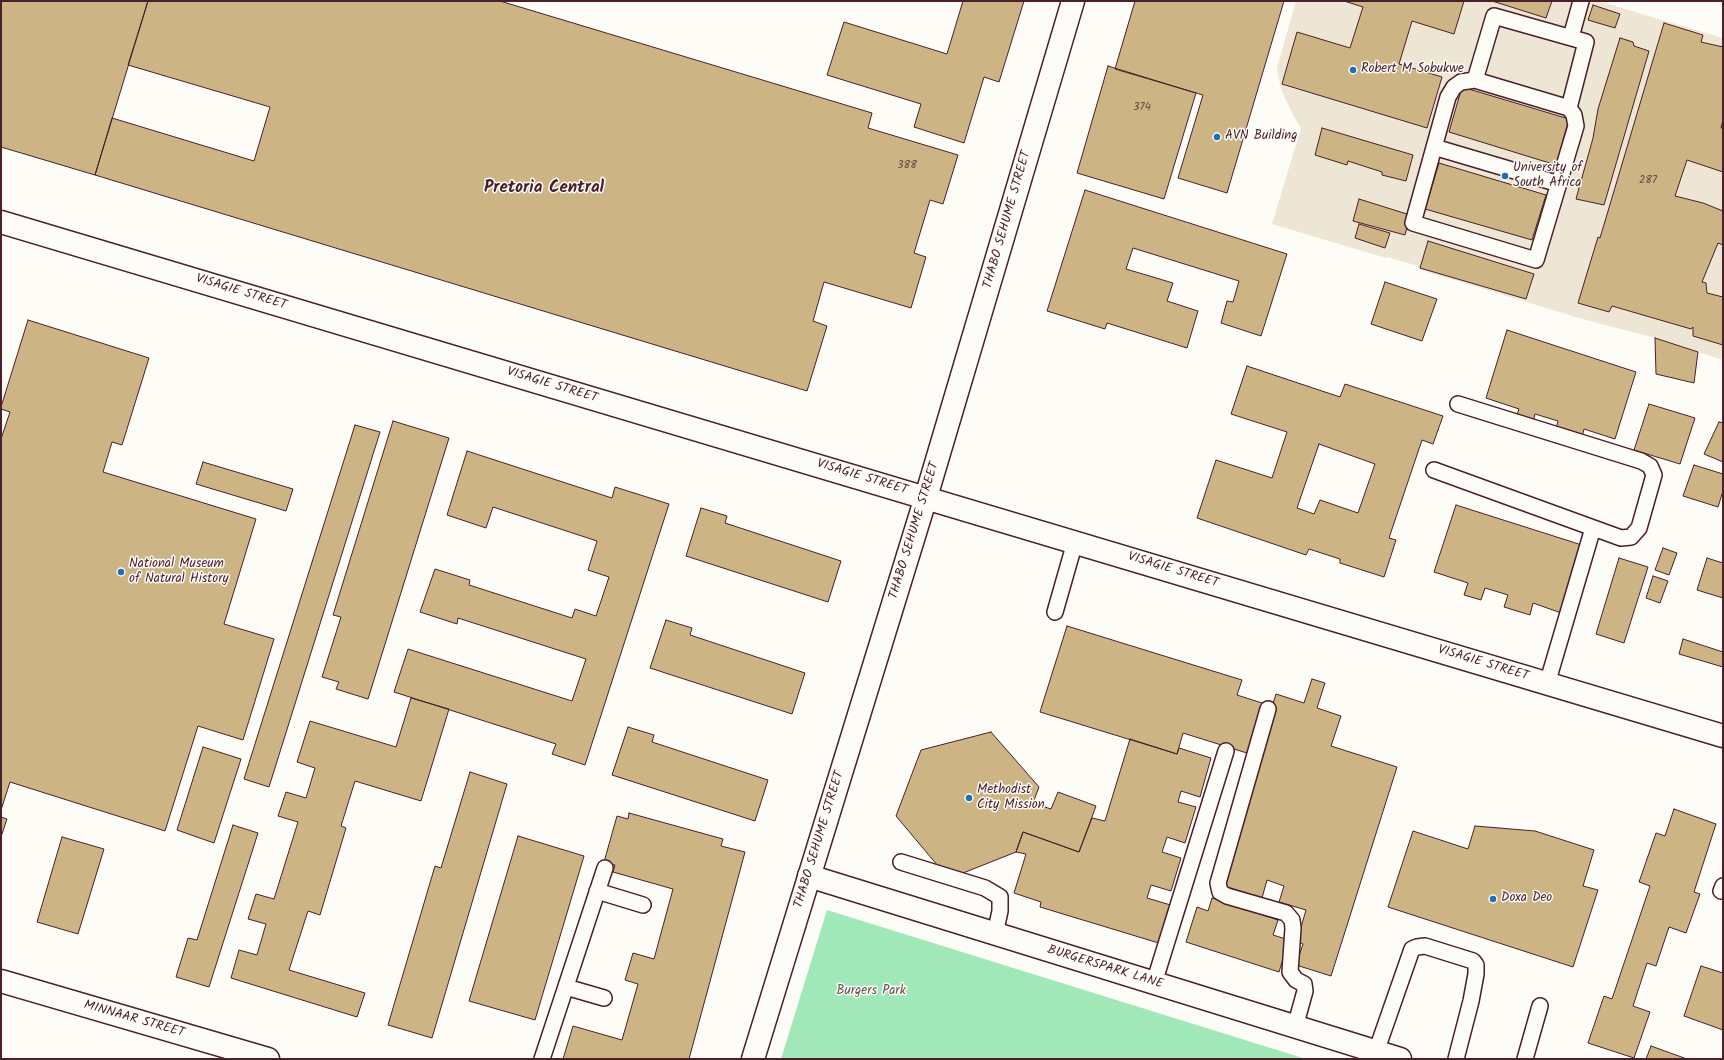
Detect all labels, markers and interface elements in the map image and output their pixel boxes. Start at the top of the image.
place label: Robert M Sobukwe [1361,62,1464,78]
marker: Robert M Sobukwe [1348,65,1358,75]
house number: 374 [1133,101,1151,115]
place label: AVN Building [1225,129,1297,145]
marker: AVN Building [1212,132,1222,142]
street label: THABO SEHUME STREET [981,149,1035,291]
house number: 388 [897,159,917,173]
place label: University of South Africa [1513,161,1582,192]
marker: University of South Africa [1500,171,1510,181]
house number: 287 [1639,174,1657,188]
district label: Pretoria Central [484,179,604,199]
street label: VISAGIE STREET [194,272,288,314]
street label: VISAGIE STREET [505,365,599,407]
street label: VISAGIE STREET [815,457,909,499]
street label: THABO SEHUME STREET [887,460,943,602]
street label: VISAGIE STREET [1126,550,1220,592]
place label: National Museum of Natural History [129,557,229,588]
marker: National Museum of Natural History [116,567,126,577]
street label: VISAGIE STREET [1436,643,1530,685]
street label: THABO SEHUME STREET [792,769,848,911]
place label: Methodist City Mission [977,783,1045,814]
marker: Methodist City Mission [964,793,974,803]
place label: Doxa Deo [1501,891,1552,907]
marker: Doxa Deo [1488,894,1498,904]
street label: BURGERSPARK LANE [1045,943,1165,993]
park label: Burgers Park [836,984,906,1000]
street label: MINNAAR STREET [82,998,186,1042]

